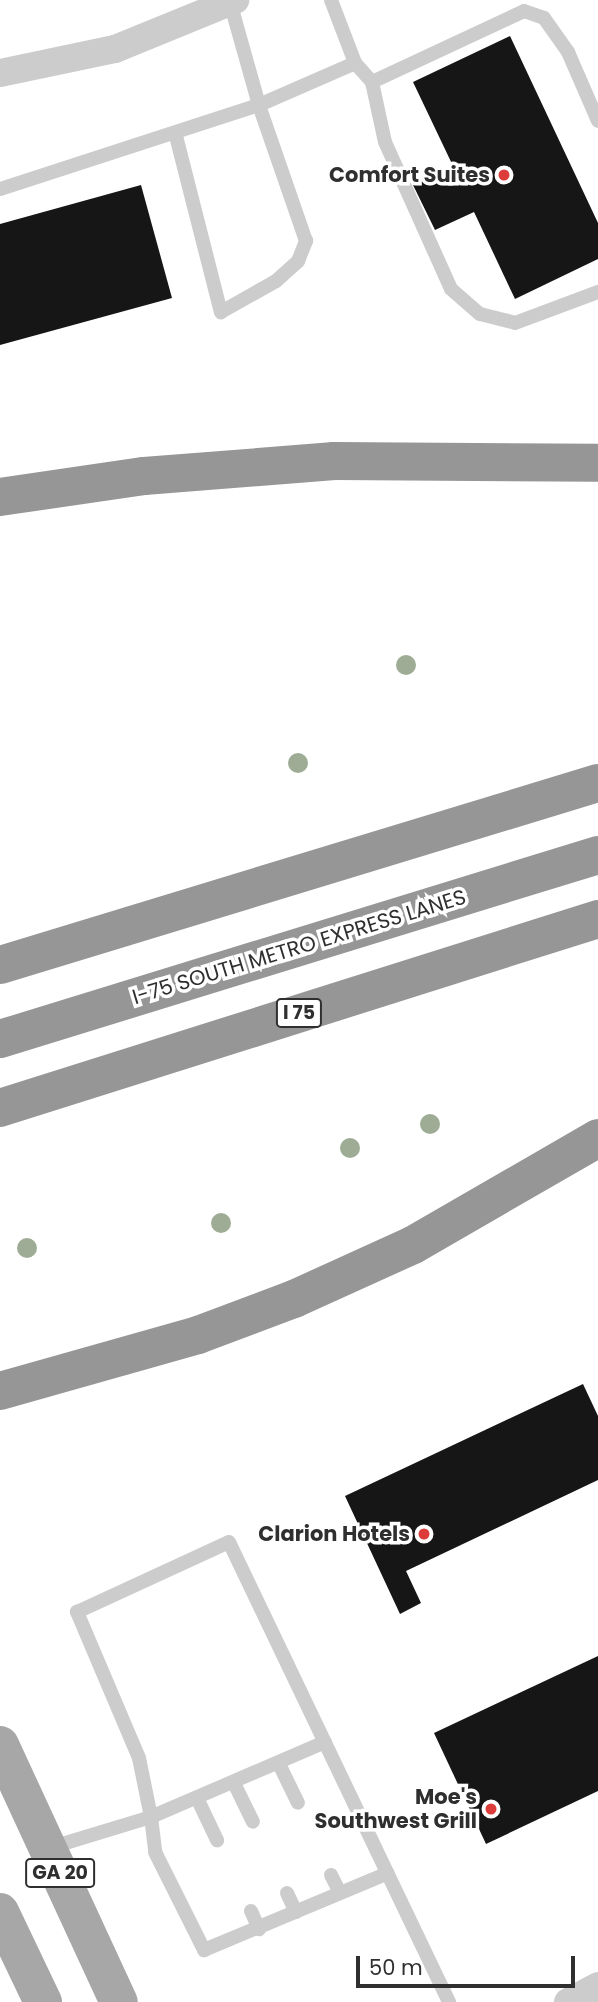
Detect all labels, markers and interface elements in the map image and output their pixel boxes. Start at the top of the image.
place label: Comfort Suites [329,162,490,188]
marker: Comfort Suites [496,167,512,183]
street label: I-75 SOUTH METRO EXPRESS LANES [129,884,469,1010]
road number: I 75 [274,998,324,1028]
place label: Clarion Hotels [258,1521,410,1547]
marker: Clarion Hotels [416,1526,432,1542]
place label: Moe's Southwest Grill [314,1784,477,1834]
marker: Moe's Southwest Grill [483,1801,499,1817]
road number: GA 20 [25,1857,95,1888]
scale bar [360,1942,579,1986]
text: 50 m [369,1953,423,1982]

